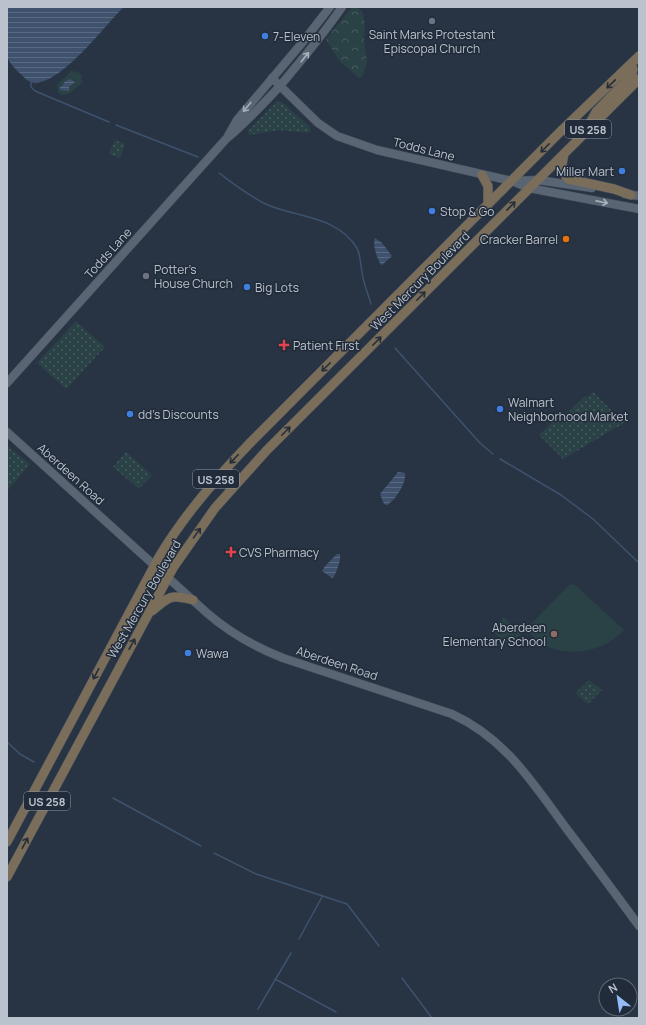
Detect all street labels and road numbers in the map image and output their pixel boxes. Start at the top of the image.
road number: US 258 [565,120,611,138]
street label: Todds Lane [391,133,457,165]
street label: Todds Lane [81,224,135,282]
street label: West Mercury Boulevard [367,228,473,334]
street label: Aberdeen Road [34,439,108,509]
road number: US 258 [193,470,239,488]
street label: West Mercury Boulevard [103,537,185,661]
street label: Aberdeen Road [294,642,380,684]
road number: US 258 [24,792,70,810]

